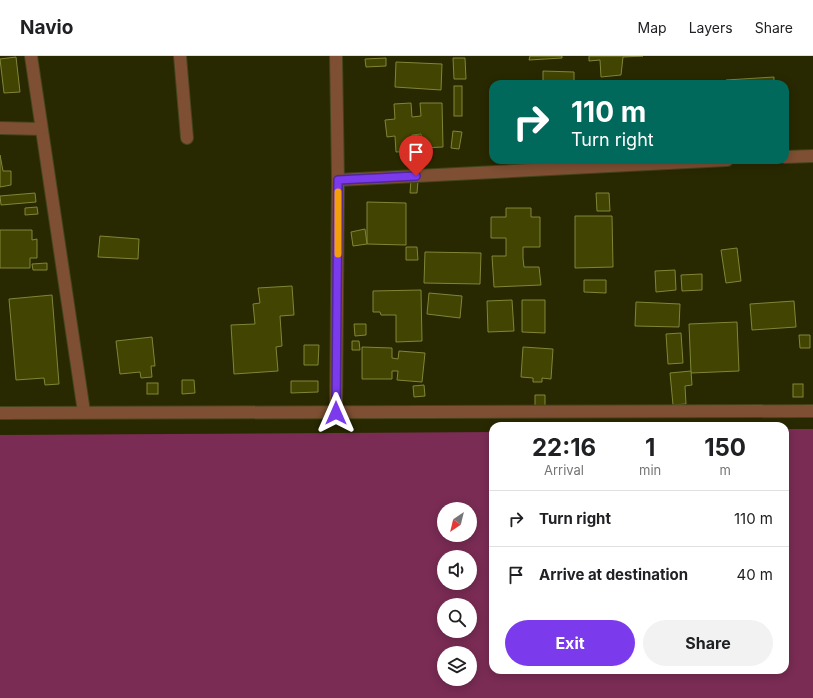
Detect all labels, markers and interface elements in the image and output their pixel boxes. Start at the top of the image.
text: Navio [20,16,73,39]
text: Map [638,19,667,36]
text: Layers [689,19,733,36]
text: Share [755,19,793,36]
text: 110 m [571,95,646,129]
icon: right [505,96,557,148]
text: Turn right [571,129,654,150]
pin [399,135,433,176]
icon: arrive [405,141,427,163]
position arrow [315,392,357,434]
text: 22:16 [532,433,596,462]
text: 1 [645,433,655,462]
text: 150 [704,433,746,462]
text: Arrival [544,462,584,478]
text: min [639,462,661,478]
text: m [719,462,731,478]
north arrow [437,502,477,542]
map controls [437,502,477,686]
icon: right [505,508,527,530]
text: Turn right [539,509,611,528]
text: 110 m [734,509,773,528]
button: sound [437,550,477,590]
icon: arrive [505,564,527,586]
text: Arrive at destination [539,565,688,584]
text: 40 m [736,565,773,584]
button: search [437,598,477,638]
button: Exit [505,620,635,666]
button: Share [643,620,773,666]
button: layers [437,646,477,686]

